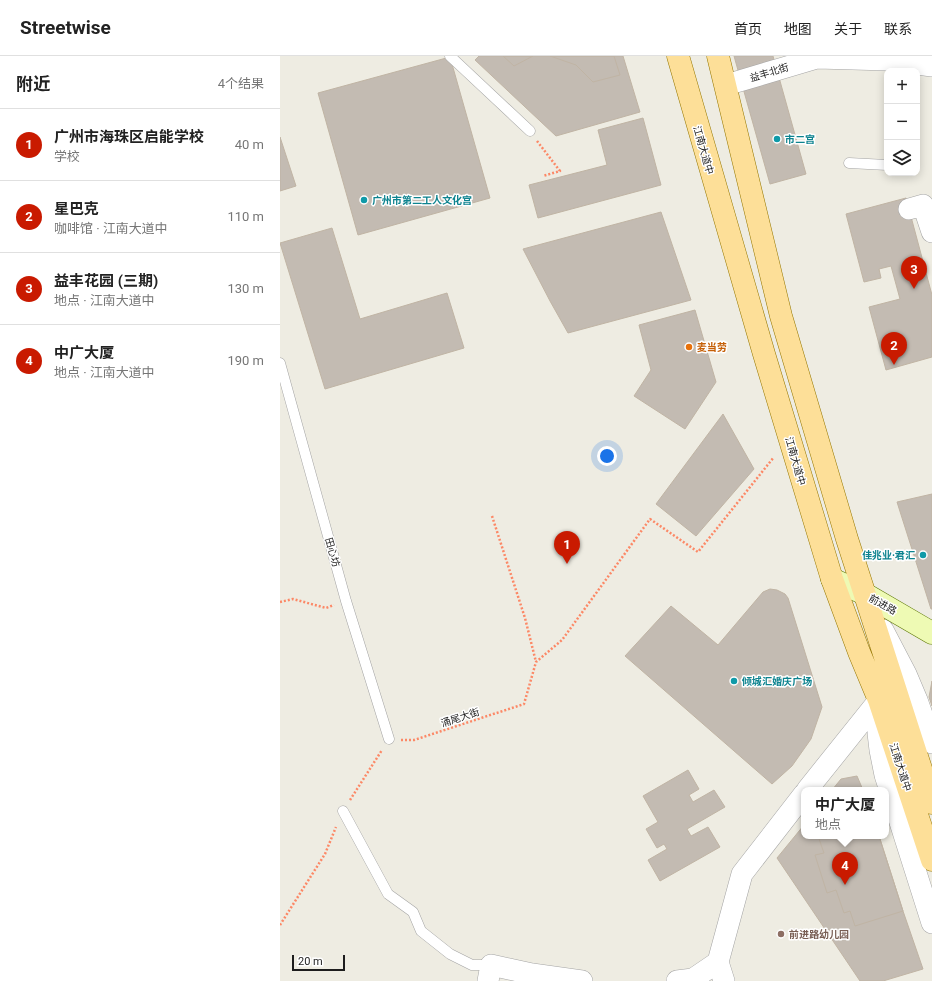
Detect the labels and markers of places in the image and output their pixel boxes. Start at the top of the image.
marker: 市二宫 [772,134,782,144]
place label: 市二宫 [785,134,815,145]
place label: 广州市第二工人文化宫 [372,194,472,206]
marker: 广州市第二工人文化宫 [359,195,369,205]
pin: 3 [901,256,927,289]
pin: 2 [881,332,907,365]
marker: 麦当劳 [684,342,694,352]
place label: 麦当劳 [697,342,727,353]
pin: 1 [554,531,580,564]
place label: 佳兆业·君汇 [862,550,915,561]
marker: 佳兆业·君汇 [918,550,928,560]
place label: 倾城汇婚庆广场 [741,675,812,687]
marker: 倾城汇婚庆广场 [729,676,739,686]
pin: 4 [832,852,858,885]
place label: 前进路幼儿园 [789,928,849,940]
marker: 前进路幼儿园 [776,929,786,939]

